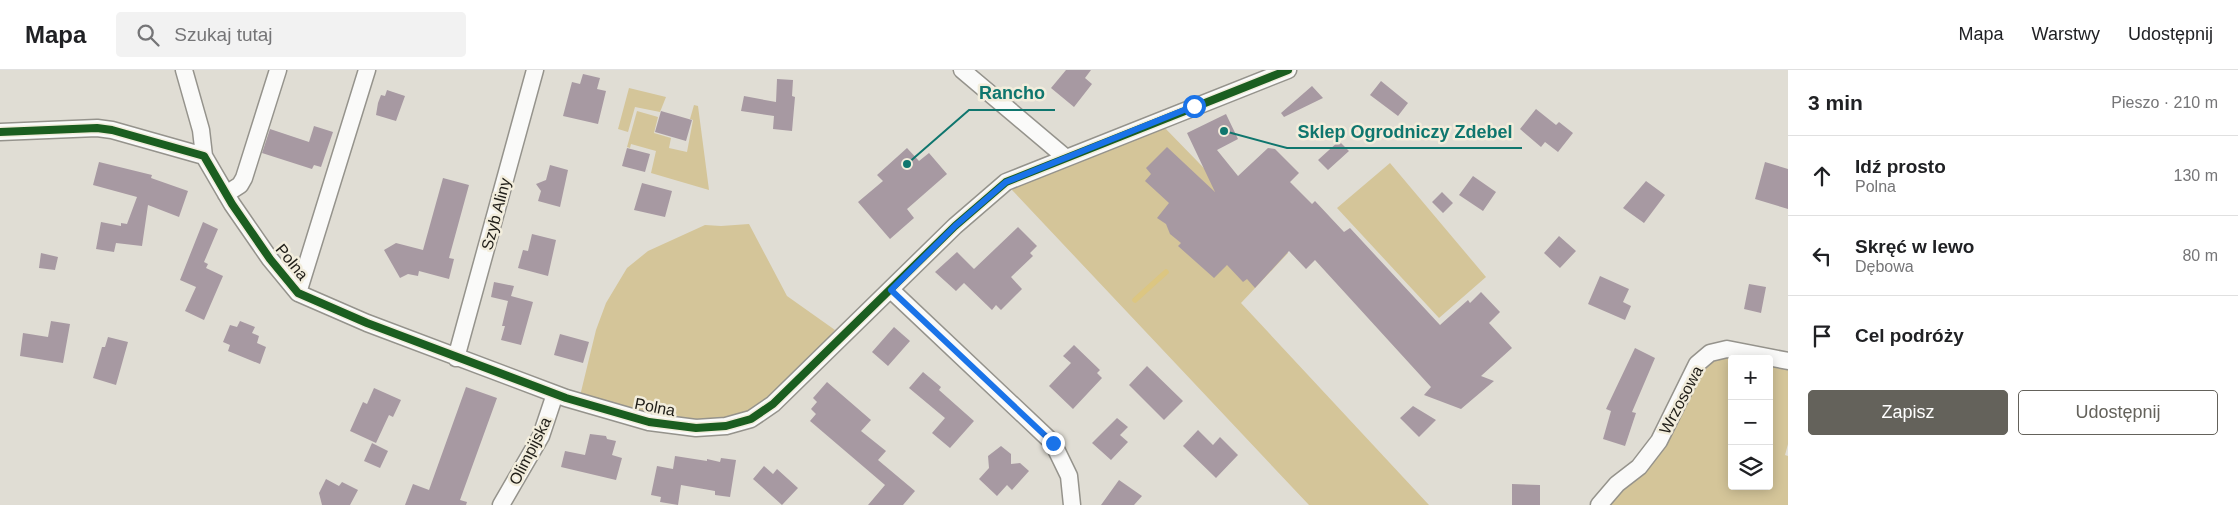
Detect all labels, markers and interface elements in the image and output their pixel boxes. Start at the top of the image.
search box [116,12,466,57]
text: Mapa [25,21,86,48]
icon: search [134,21,162,49]
text: Szukaj tutaj [174,24,273,45]
text: Mapa [1959,24,2004,44]
text: Warstwy [2032,24,2100,44]
text: Udostępnij [2128,24,2213,44]
callout: Rancho [969,77,1055,110]
text: Rancho [979,83,1045,103]
text: 3 min [1808,91,1863,114]
text: Pieszo · 210 m [2111,94,2218,111]
route start [1183,95,1206,118]
callout: Sklep Ogrodniczy Zdebel [1287,115,1522,148]
text: Sklep Ogrodniczy Zdebel [1297,122,1513,142]
text: Idź prosto [1855,156,1946,177]
icon: ahead [1808,162,1836,190]
text: 130 m [2174,167,2218,184]
street label: Szyb Aliny [478,176,514,252]
text: Polna [1855,178,1896,195]
text: Skręć w lewo [1855,236,1974,257]
street label: Polna [273,241,312,283]
icon: left [1808,242,1836,270]
text: 80 m [2182,247,2218,264]
text: Dębowa [1855,258,1914,275]
icon: arrive [1808,322,1836,350]
text: Cel podróży [1855,325,1964,346]
map controls [1728,355,1773,490]
button: + [1728,355,1773,400]
street label: Wrzosowa [1656,363,1706,437]
button: Zapisz [1808,390,2008,435]
button: Udostępnij [2018,390,2218,435]
street label: Polna [633,395,677,419]
button: − [1728,400,1773,445]
street label: Olimpijska [506,414,554,488]
route end [1042,432,1065,455]
button: layers [1728,445,1773,490]

